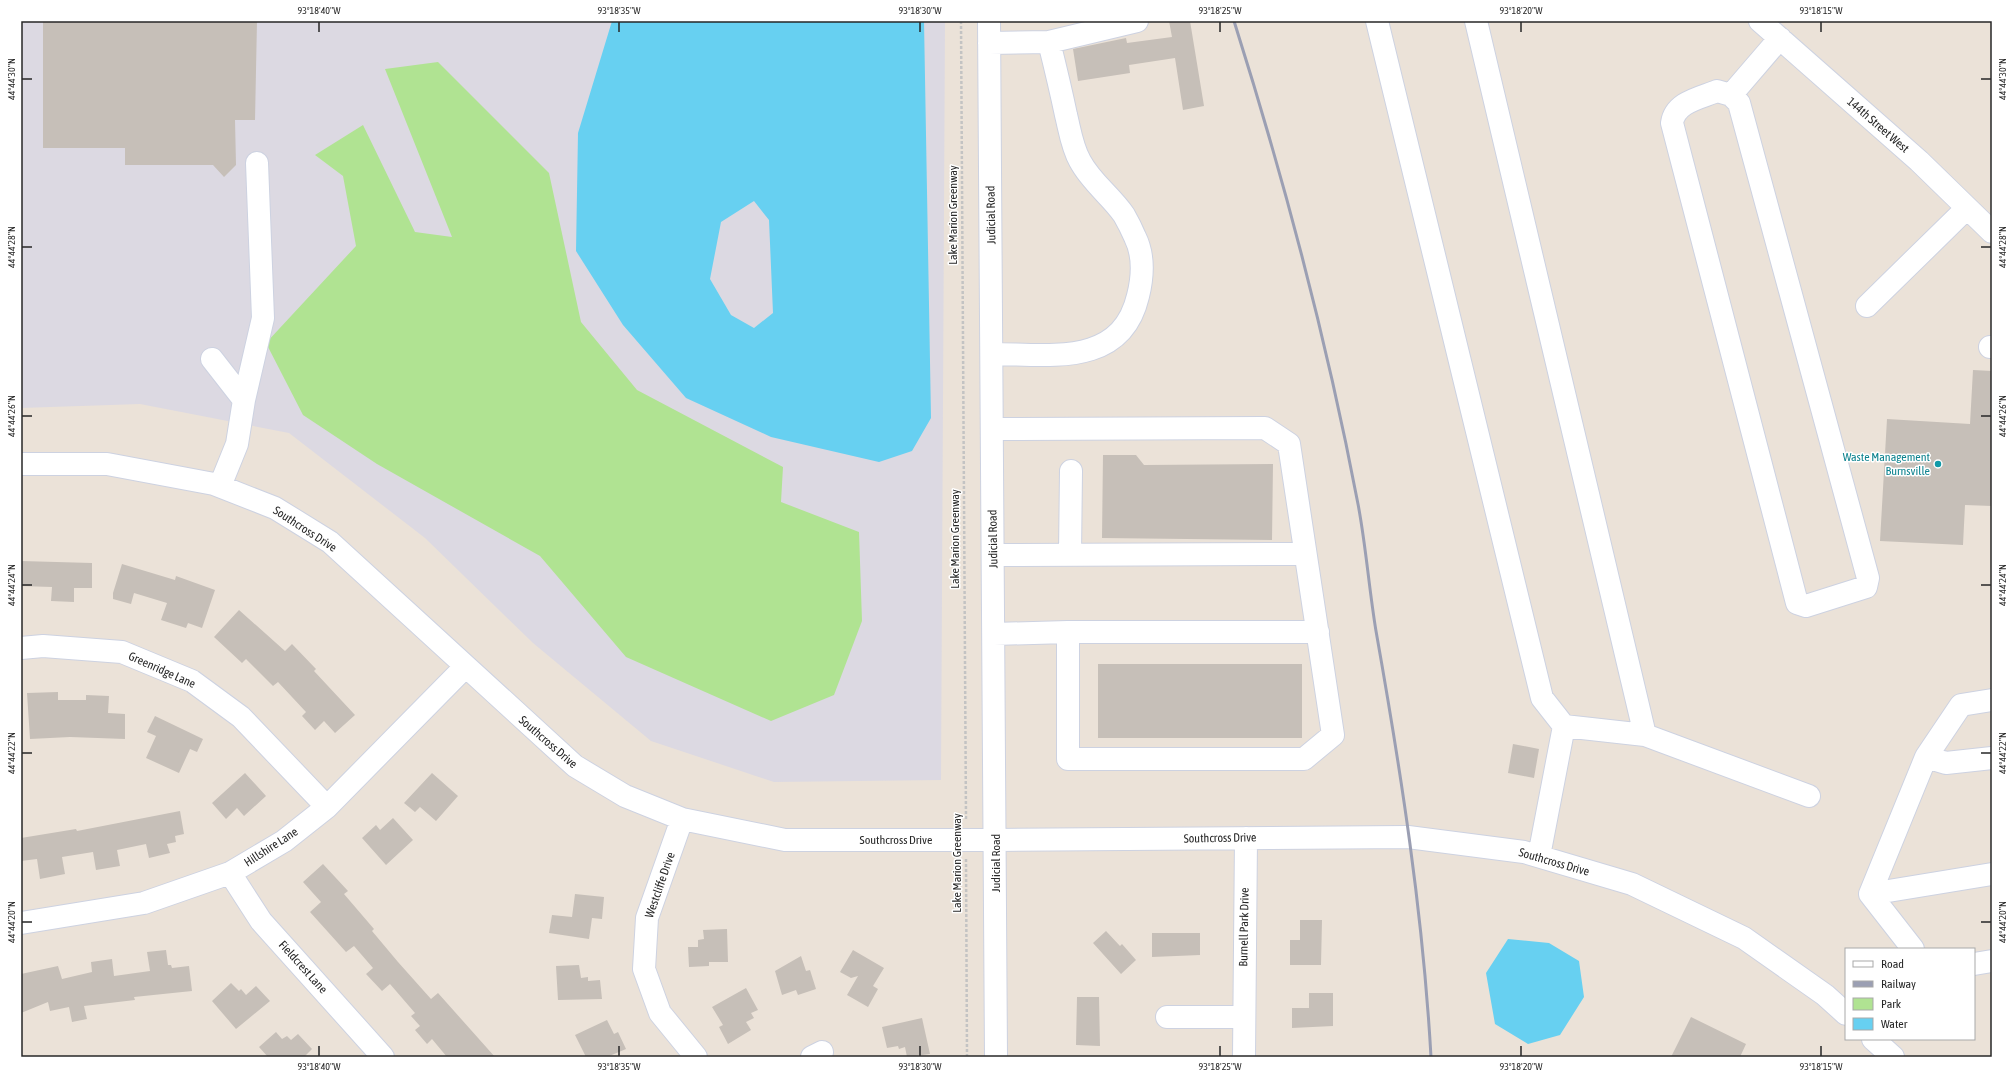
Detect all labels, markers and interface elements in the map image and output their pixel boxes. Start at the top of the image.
text: 93°18'40"W [297,5,341,16]
text: 93°18'35"W [597,5,641,16]
text: 93°18'30"W [898,5,942,16]
text: 93°18'25"W [1198,5,1242,16]
text: 93°18'20"W [1499,5,1543,16]
text: 93°18'15"W [1799,5,1843,16]
text: 44°44'30"N [6,58,17,100]
text: 44°44'30"N [1997,58,2008,100]
street label: 144th Street West [1844,94,1912,156]
street label: Lake Marion Greenway [946,165,960,265]
street label: Judicial Road [983,186,999,244]
text: 44°44'28"N [6,226,17,268]
text: 44°44'28"N [1997,226,2008,268]
text: 44°44'26"N [6,395,17,437]
text: 44°44'26"N [1997,395,2008,437]
place label: Waste Management Burnsville [1843,450,1931,478]
marker: Waste Management Burnsville [1933,459,1943,469]
street label: Lake Marion Greenway [948,489,962,589]
street label: Southcross Drive [271,503,339,555]
street label: Judicial Road [985,510,1001,568]
text: 44°44'24"N [6,564,17,606]
text: 44°44'24"N [1997,564,2008,606]
street label: Greenridge Lane [126,649,198,691]
street label: Southcross Drive [516,713,580,771]
text: 44°44'22"N [6,732,17,774]
text: 44°44'22"N [1997,732,2008,774]
street label: Lake Marion Greenway [950,813,964,913]
street label: Hillshire Lane [242,825,300,869]
street label: Southcross Drive [1183,830,1257,846]
street label: Southcross Drive [860,833,932,847]
street label: Judicial Road [989,834,1003,892]
street label: Southcross Drive [1517,845,1591,879]
street label: Westcliffe Drive [642,850,678,920]
street label: Burnell Park Drive [1236,887,1252,967]
text: 44°44'20"N [6,901,17,943]
text: 44°44'20"N [1997,901,2008,943]
street label: Fieldcrest Lane [276,938,330,996]
legend [1845,948,1975,1040]
text: Road [1881,957,1904,971]
text: Railway [1881,977,1916,991]
text: Park [1881,997,1902,1011]
text: Water [1881,1017,1908,1031]
text: 93°18'40"W [297,1061,341,1072]
text: 93°18'35"W [597,1061,641,1072]
text: 93°18'30"W [898,1061,942,1072]
text: 93°18'25"W [1198,1061,1242,1072]
text: 93°18'20"W [1499,1061,1543,1072]
text: 93°18'15"W [1799,1061,1843,1072]

